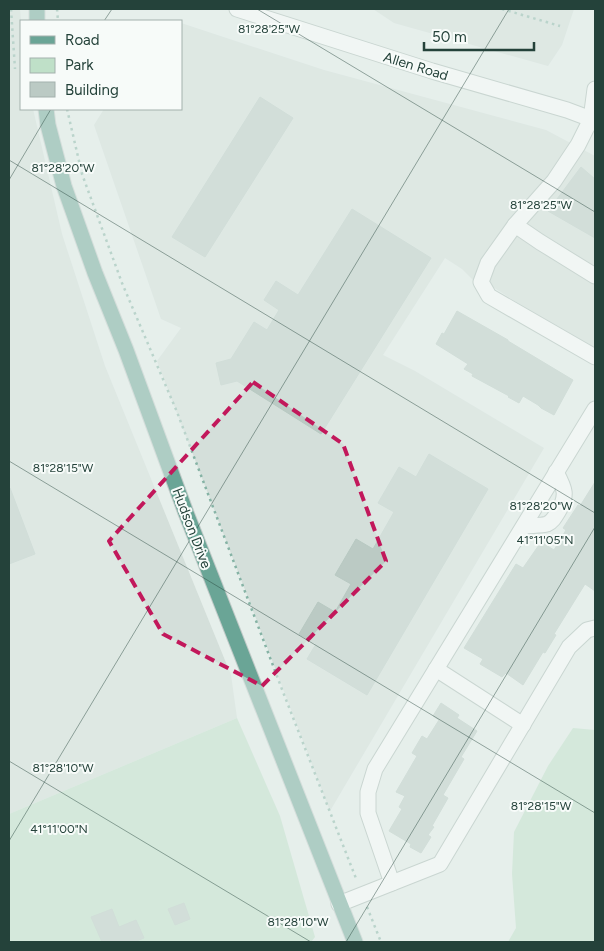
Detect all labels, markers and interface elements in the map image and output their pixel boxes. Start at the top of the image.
legend [20,20,182,110]
scale bar [424,20,534,52]
text: 81°28'25"W [238,22,301,36]
text: 50 m [432,28,467,46]
text: Road [65,31,100,49]
street label: Allen Road [381,49,450,84]
text: Park [65,56,94,74]
text: Building [65,81,119,99]
text: 81°28'20"W [32,161,95,175]
text: 81°28'25"W [510,198,573,212]
text: 81°28'15"W [33,461,94,475]
street label: Hudson Drive [168,486,215,571]
text: 81°28'20"W [510,499,573,513]
text: 41°11'05"N [517,533,573,547]
text: 81°28'10"W [32,761,94,775]
text: 81°28'15"W [511,799,572,813]
text: 41°11'00"N [30,822,88,836]
text: 81°28'10"W [267,915,329,929]

